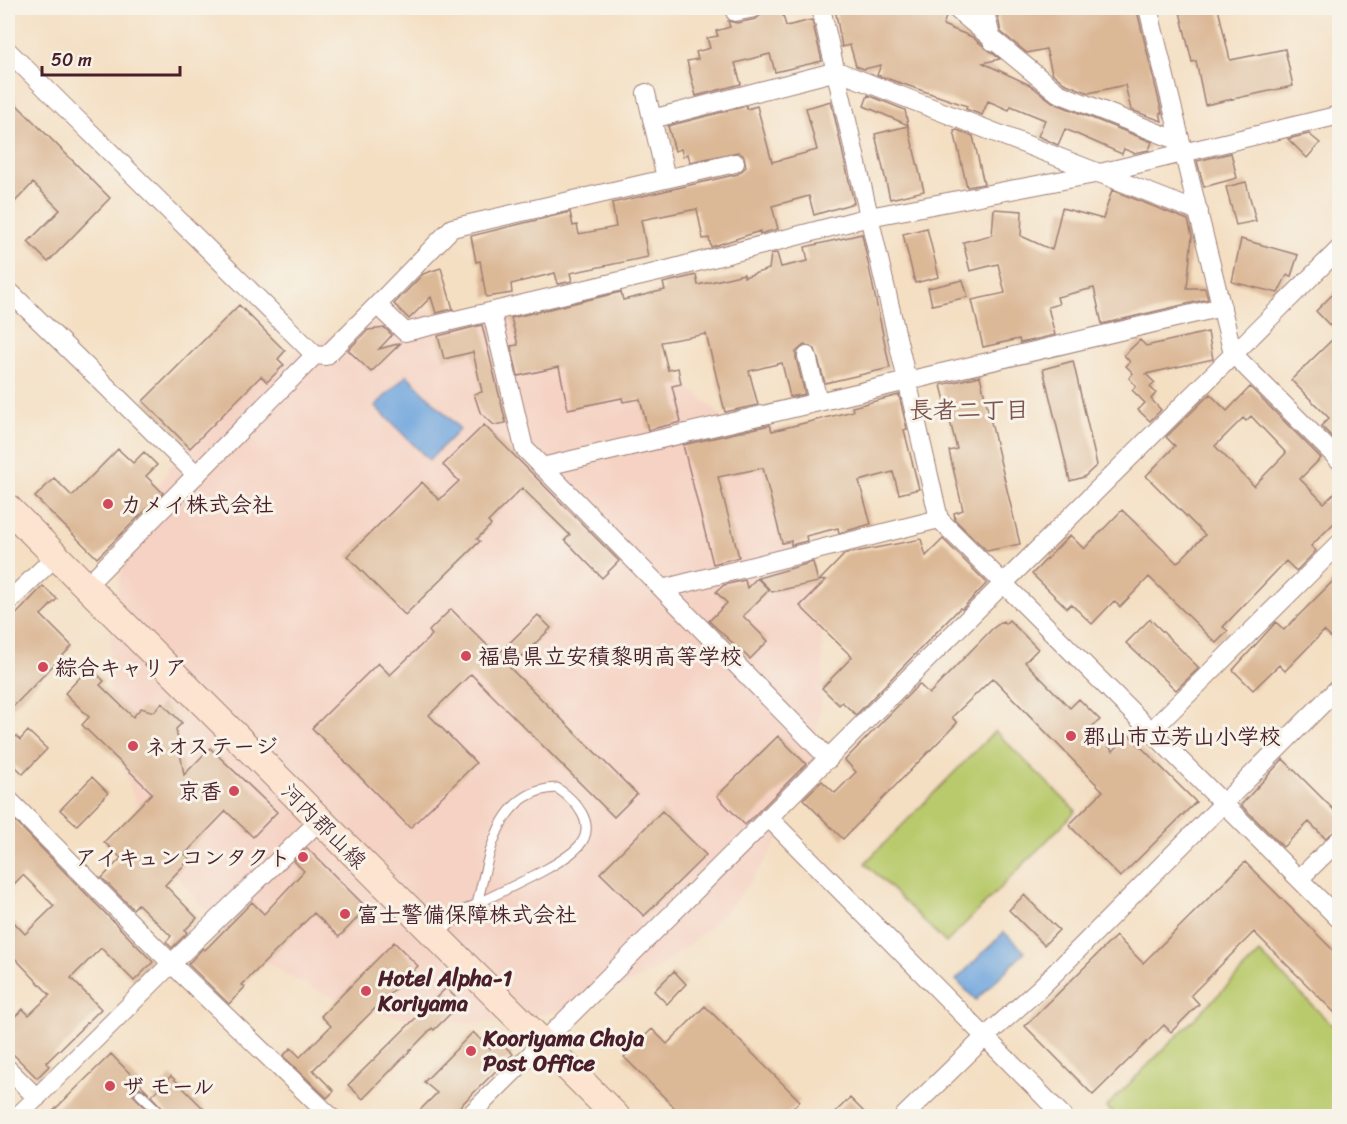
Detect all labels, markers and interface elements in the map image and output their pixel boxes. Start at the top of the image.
scale bar [42,39,180,77]
text: 50 m [51,44,92,76]
district label: 長者二丁目 [909,389,1029,431]
place label: カメイ株式会社 [120,485,274,524]
marker: カメイ株式会社 [101,497,115,511]
place label: 福島県立安積黎明高等学校 [478,637,742,676]
place label: 綜合キャリア [55,648,187,687]
marker: 福島県立安積黎明高等学校 [459,649,473,663]
marker: 綜合キャリア [36,660,50,674]
place label: 郡山市立芳山小学校 [1083,717,1281,756]
place label: ネオステージ [145,727,277,766]
marker: 郡山市立芳山小学校 [1064,729,1078,743]
marker: ネオステージ [126,739,140,753]
place label: 京香 [178,772,222,811]
street label: 河内郡山線 [271,773,377,879]
marker: 京香 [227,784,241,798]
place label: アイキュンコンタクト [75,838,291,877]
marker: アイキュンコンタクト [296,850,310,864]
place label: 富士警備保障株式会社 [357,895,577,934]
marker: 富士警備保障株式会社 [338,907,352,921]
place label: Hotel Alpha-1 Koriyama [377,959,513,1023]
marker: Hotel Alpha-1 Koriyama [359,984,373,998]
place label: Kooriyama Choja Post Office [482,1019,644,1083]
marker: Kooriyama Choja Post Office [464,1044,478,1058]
place label: ザ モール [122,1067,215,1106]
marker: ザ モール [103,1079,117,1093]

